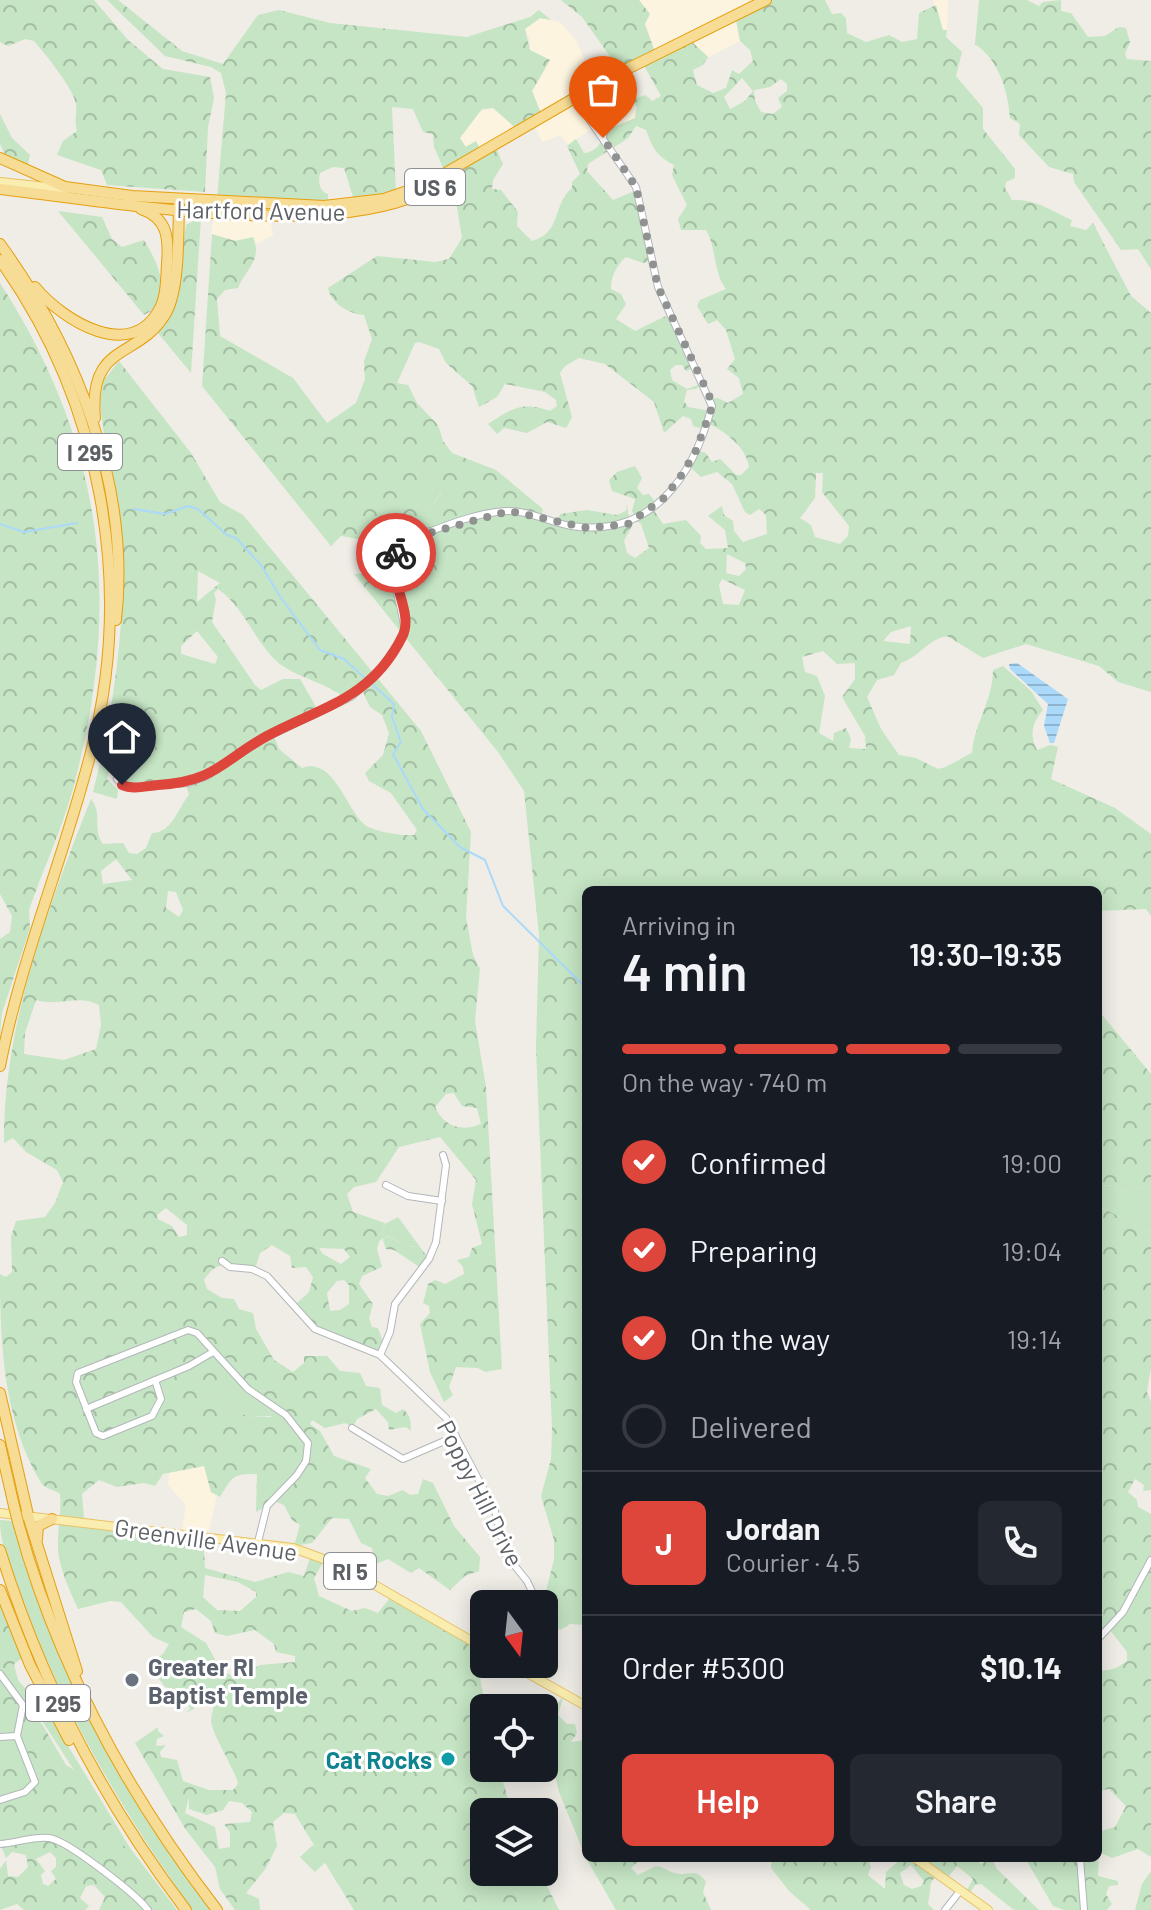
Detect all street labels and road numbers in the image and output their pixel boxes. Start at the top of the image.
road number: US 6 [405,169,465,205]
street label: Hartford Avenue [176,194,346,226]
road number: I 295 [58,434,122,470]
street label: Poppy Hill Drive [432,1415,530,1571]
street label: Greenville Avenue [113,1512,299,1566]
road number: RI 5 [324,1553,376,1589]
road number: I 295 [26,1685,90,1721]

